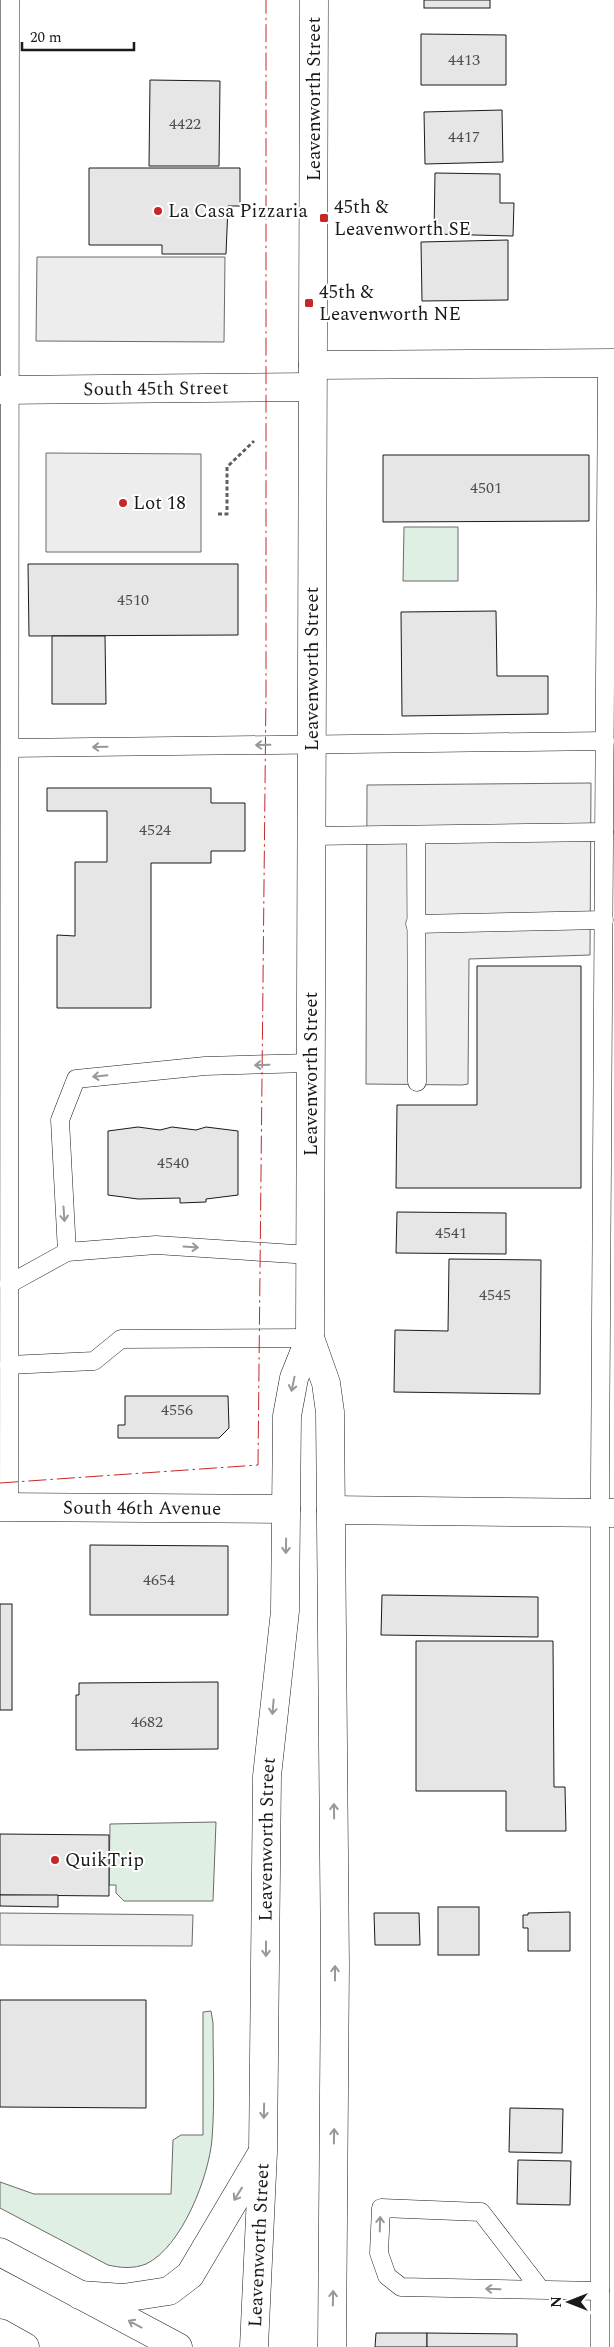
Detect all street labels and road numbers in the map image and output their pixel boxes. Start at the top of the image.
street label: Leavenworth Street [300,17,329,181]
street label: South 45th Street [83,373,229,404]
street label: Leavenworth Street [298,587,327,751]
street label: Leavenworth Street [297,992,326,1156]
street label: South 46th Avenue [63,1493,221,1523]
street label: Leavenworth Street [251,1755,284,1922]
street label: Leavenworth Street [240,2162,277,2328]

